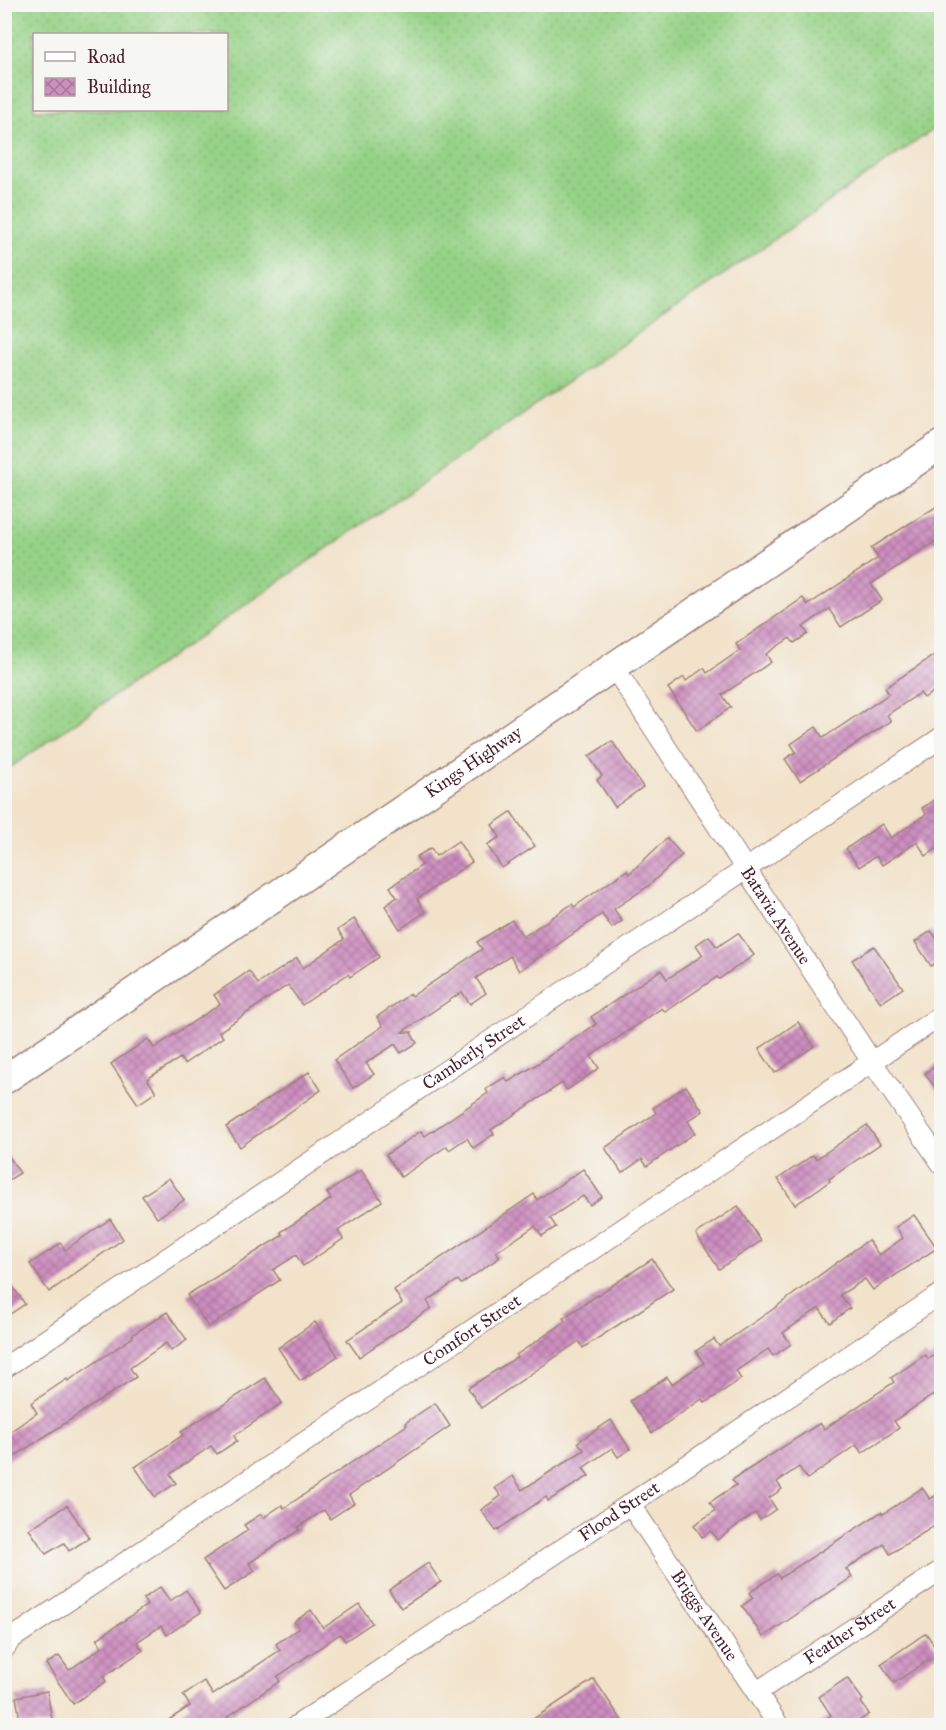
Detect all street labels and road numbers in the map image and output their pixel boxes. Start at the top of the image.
street label: Kings Highway [420,721,527,803]
street label: Batavia Avenue [736,862,816,969]
street label: Camberly Street [418,1009,530,1095]
street label: Comfort Street [419,1289,526,1371]
street label: Flood Street [574,1476,664,1546]
street label: Briggs Avenue [666,1566,743,1665]
street label: Feather Street [799,1592,900,1669]

